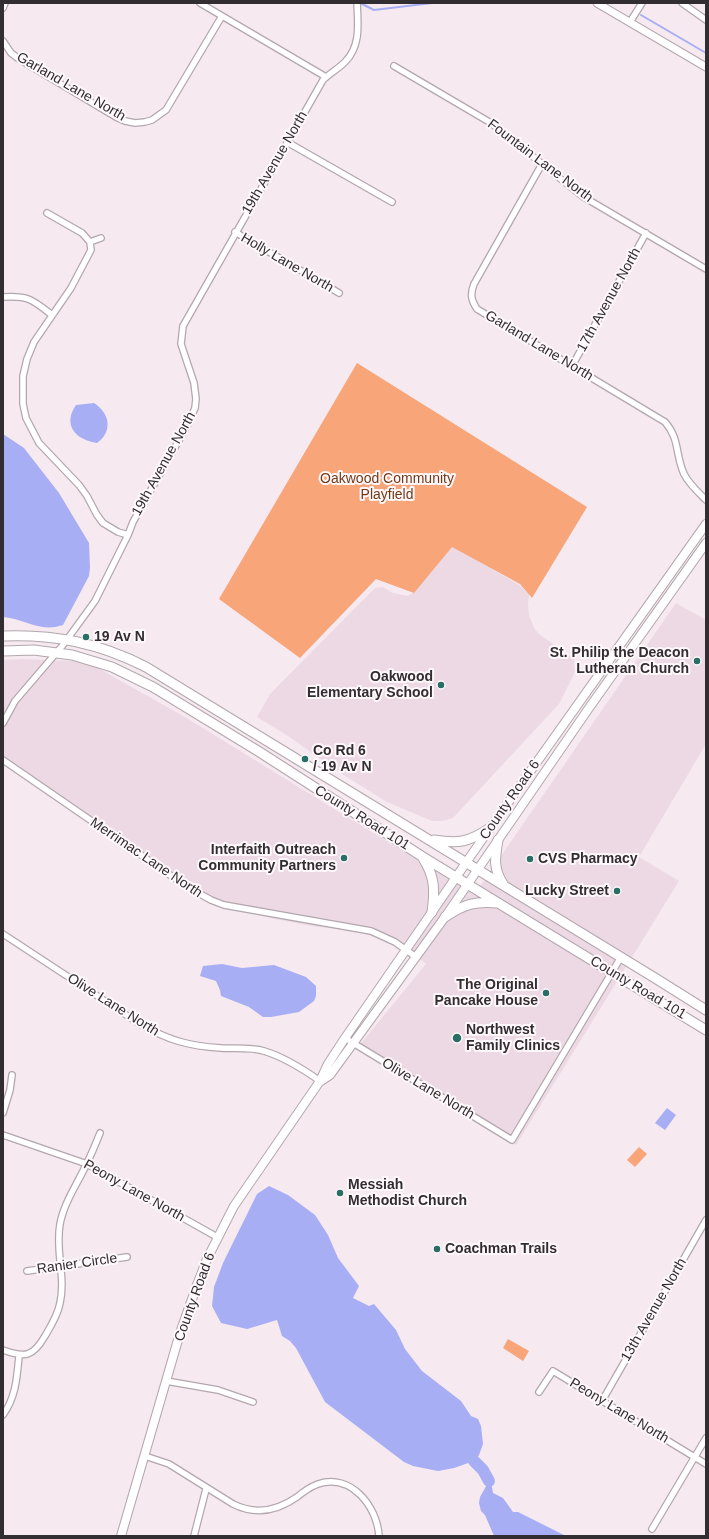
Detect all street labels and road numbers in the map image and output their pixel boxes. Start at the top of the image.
street label: Garland Lane North [14,49,128,125]
street label: 19th Avenue North [239,108,311,218]
street label: Fountain Lane North [484,116,596,206]
street label: Holly Lane North [238,230,336,296]
street label: 17th Avenue North [573,245,645,355]
street label: Garland Lane North [482,307,596,385]
street label: 19th Avenue North [128,409,200,519]
street label: County Road 6 [476,757,544,843]
street label: County Road 101 [311,782,413,854]
street label: Merrimac Lane North [87,814,205,902]
street label: County Road 101 [587,953,689,1023]
street label: Olive Lane North [64,970,162,1040]
street label: Olive Lane North [379,1055,477,1123]
street label: Peony Lane North [81,1156,187,1226]
street label: Ranier Circle [36,1250,118,1278]
street label: County Road 6 [171,1250,219,1344]
street label: 13th Avenue North [618,1255,690,1365]
street label: Peony Lane North [566,1375,672,1447]

